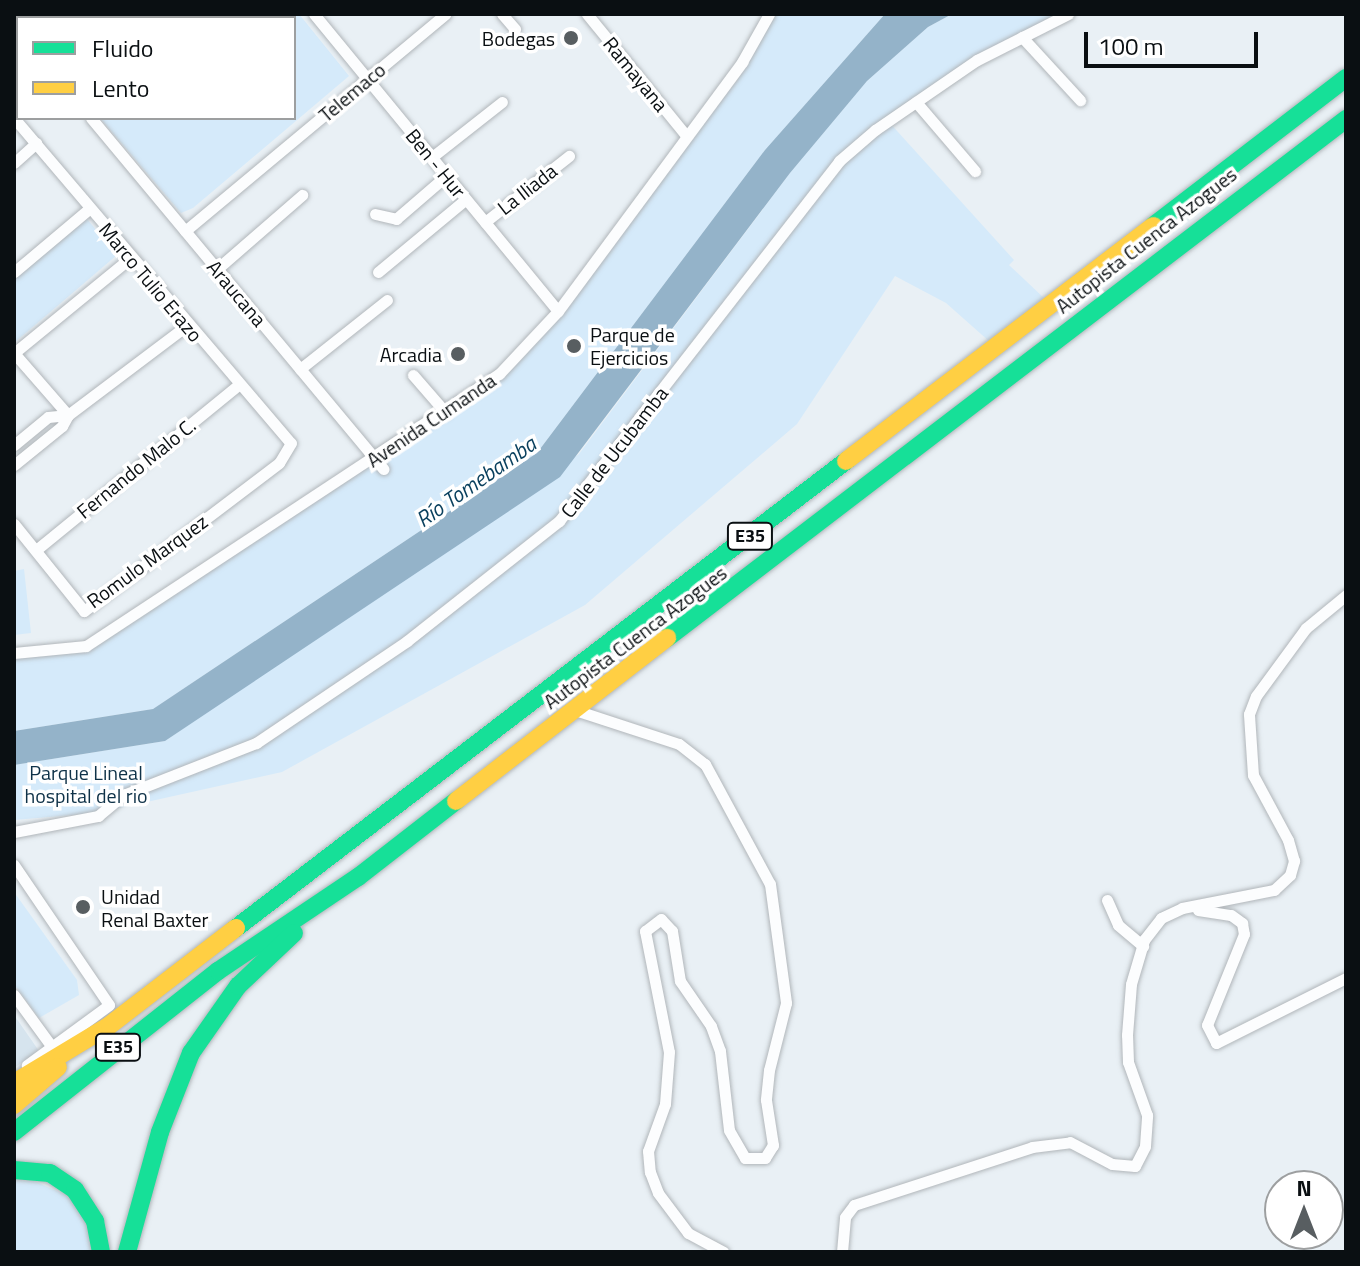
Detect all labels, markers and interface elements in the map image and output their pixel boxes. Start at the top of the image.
legend [16,16,296,120]
scale bar [1088,16,1262,66]
place label: Bodegas [482,26,555,50]
text: 100 m [1098,28,1164,64]
marker: Bodegas [562,29,580,47]
text: Fluido [92,30,154,66]
street label: Ramayana [599,32,673,116]
street label: Telemaco [314,57,390,127]
text: Lento [92,70,149,106]
street label: Ben - Hur [401,124,471,202]
street label: La Iliada [493,158,561,220]
street label: Autopista Cuenca Azogues [1051,162,1241,318]
street label: Marco Tulio Erazo [94,218,208,346]
street label: Araucana [202,255,272,331]
place label: Parque de Ejercicios [590,322,675,369]
marker: Parque de Ejercicios [565,337,583,355]
place label: Arcadia [380,342,442,366]
marker: Arcadia [449,345,467,363]
street label: Avenida Cumanda [362,368,500,472]
street label: Calle de Ucubamba [555,382,673,522]
street label: Fernando Malo C. [72,413,200,523]
water label: Río Tomebamba [411,431,541,533]
street label: Romulo Marquez [82,509,212,613]
road number: E35 [726,522,774,550]
street label: Autopista Cuenca Azogues [539,560,731,714]
park label: Parque Lineal hospital del rio [24,760,148,807]
place label: Unidad Renal Baxter [101,884,208,931]
marker: Unidad Renal Baxter [72,896,94,918]
road number: E35 [94,1033,142,1061]
north arrow [1264,1170,1344,1250]
text: N [1296,1171,1312,1205]

